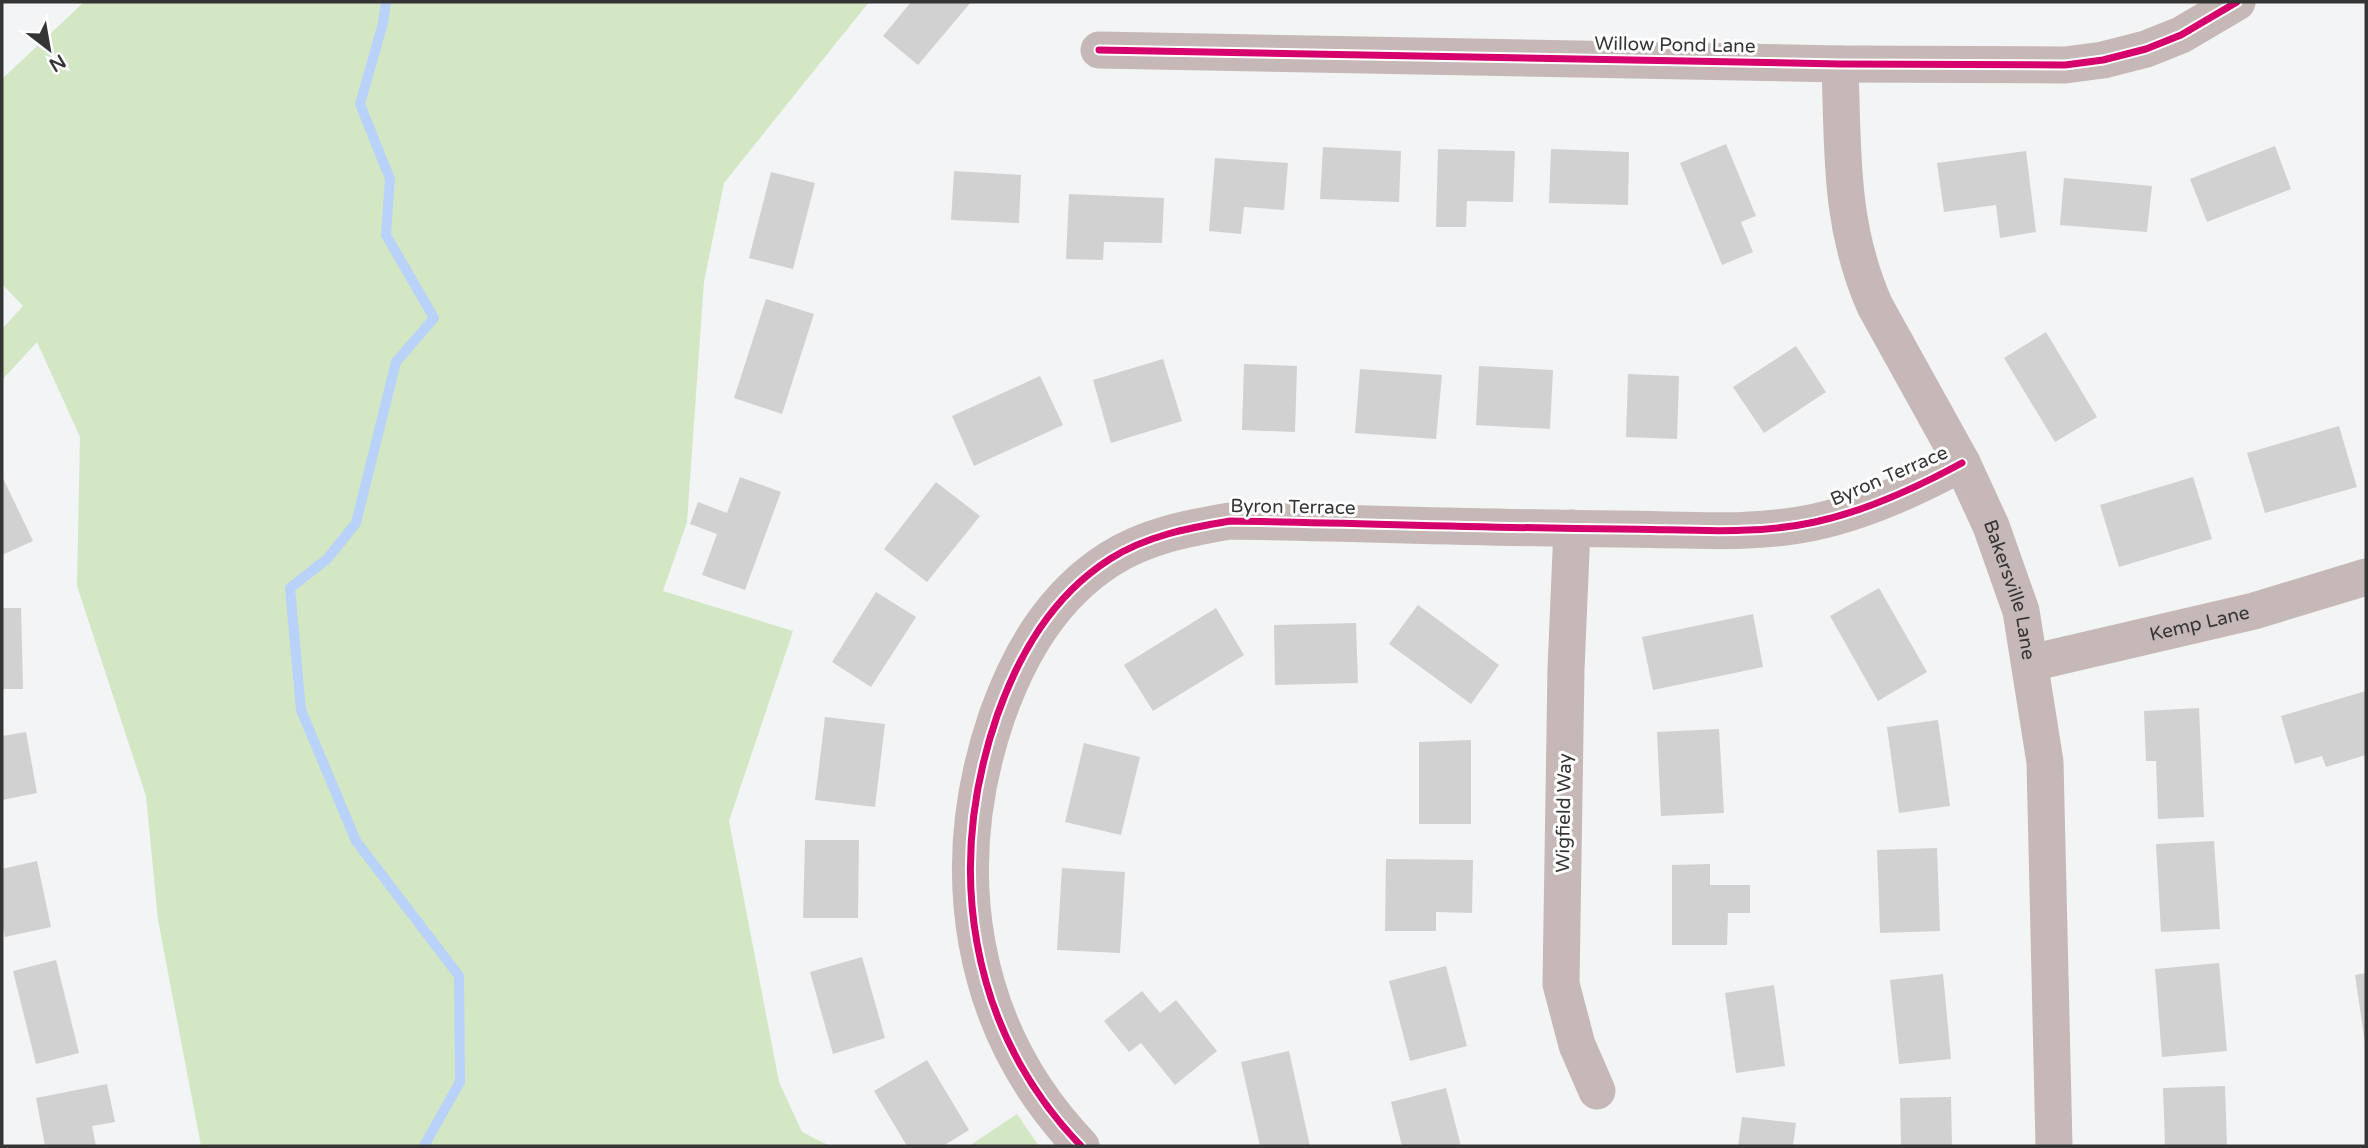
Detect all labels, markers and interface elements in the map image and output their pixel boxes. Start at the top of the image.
north arrow [14,14,84,84]
street label: Willow Pond Lane [1594,33,1756,57]
text: N [45,49,69,76]
street label: Byron Terrace [1827,441,1951,511]
street label: Byron Terrace [1230,495,1356,519]
street label: Bakersville Lane [1979,517,2040,661]
street label: Kemp Lane [2147,601,2252,646]
street label: Wigfield Way [1552,753,1576,873]

